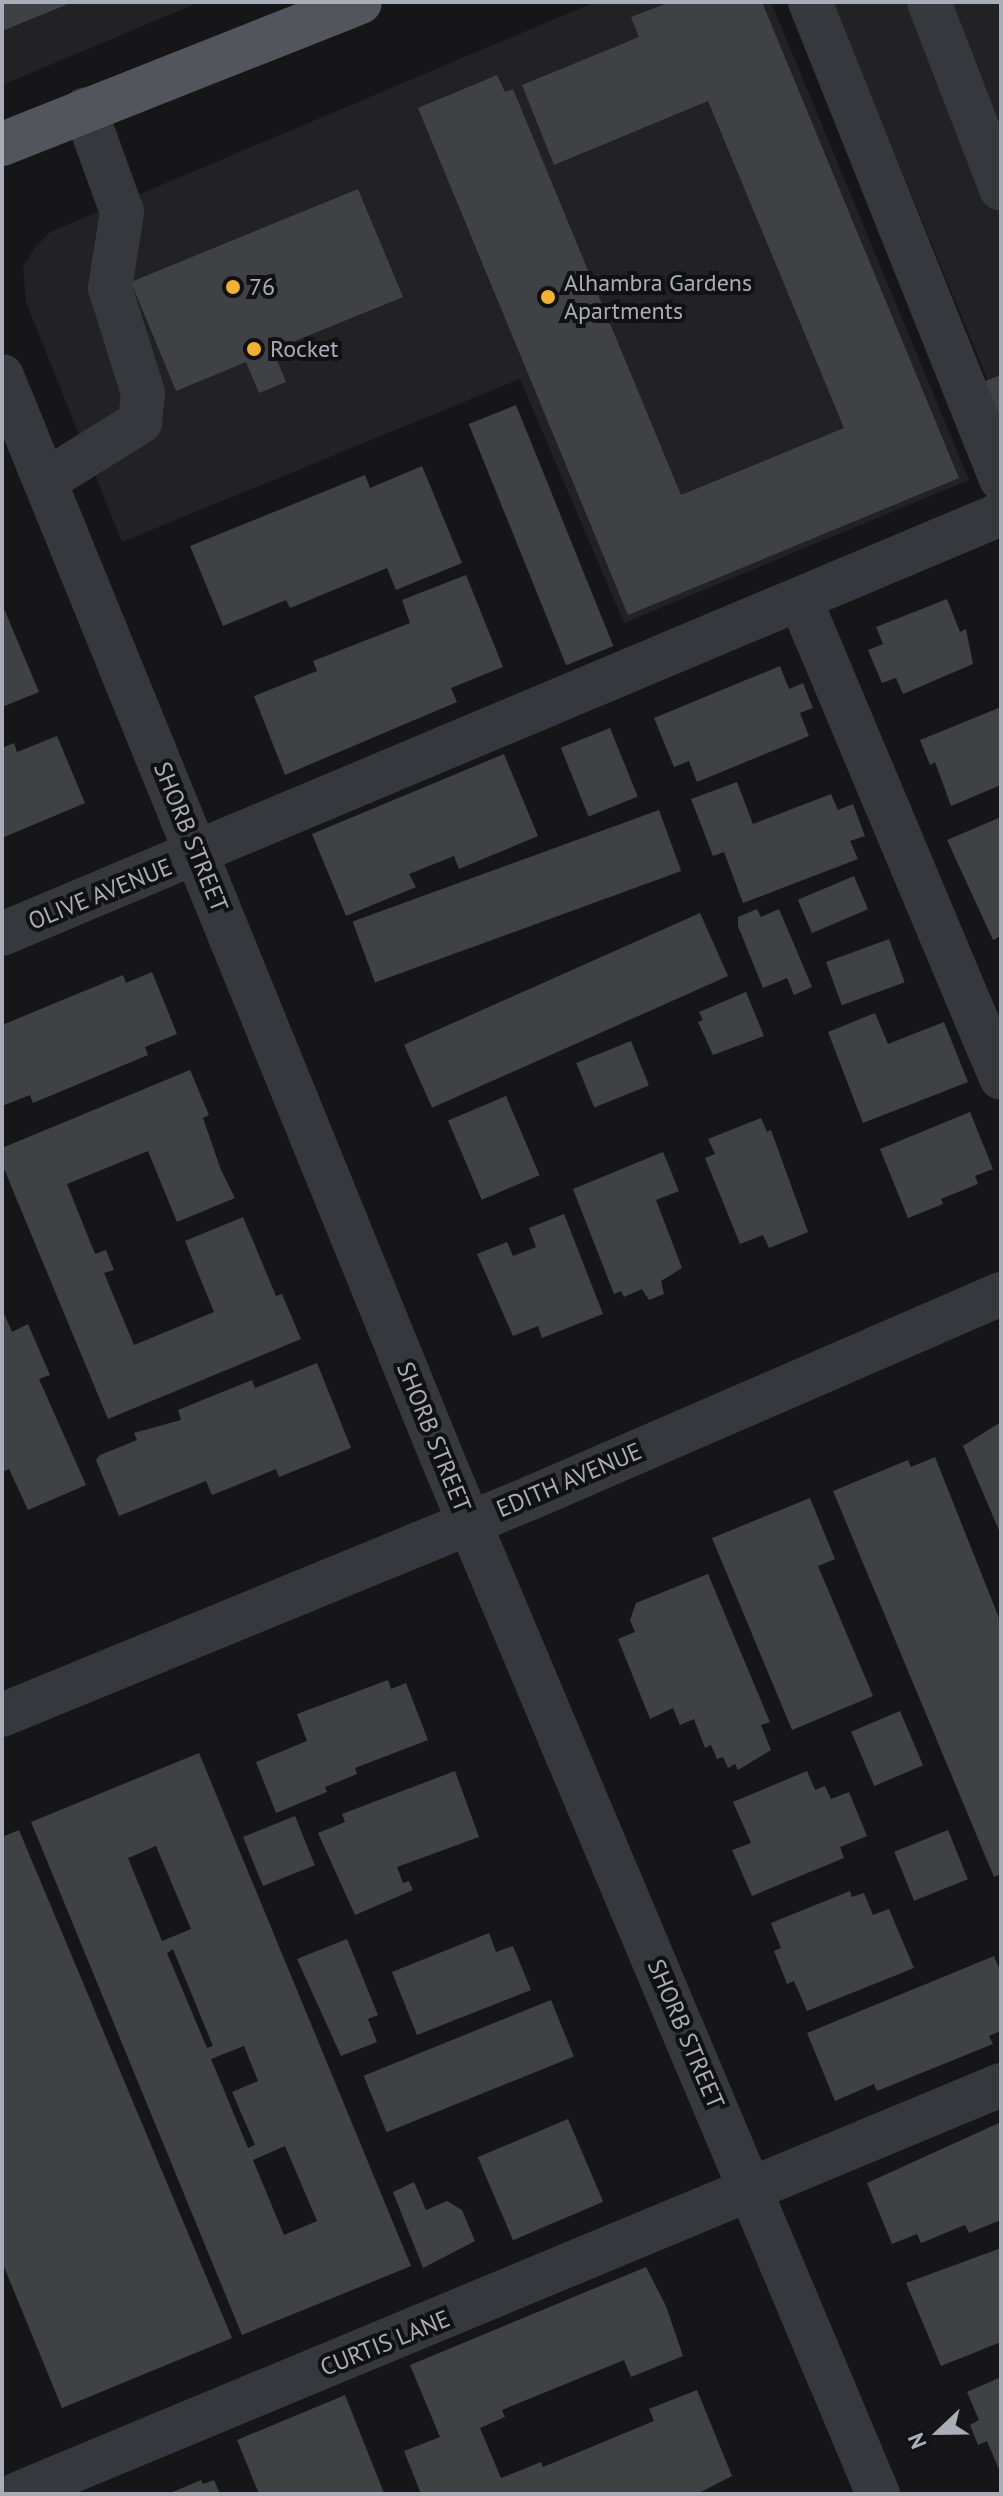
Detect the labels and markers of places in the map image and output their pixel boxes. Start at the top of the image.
place label: Alhambra Gardens Apartments [564,269,752,325]
place label: 76 [249,273,275,301]
marker: 76 [224,278,242,296]
marker: Alhambra Gardens Apartments [539,288,557,306]
place label: Rocket [270,335,338,363]
marker: Rocket [245,340,263,358]

